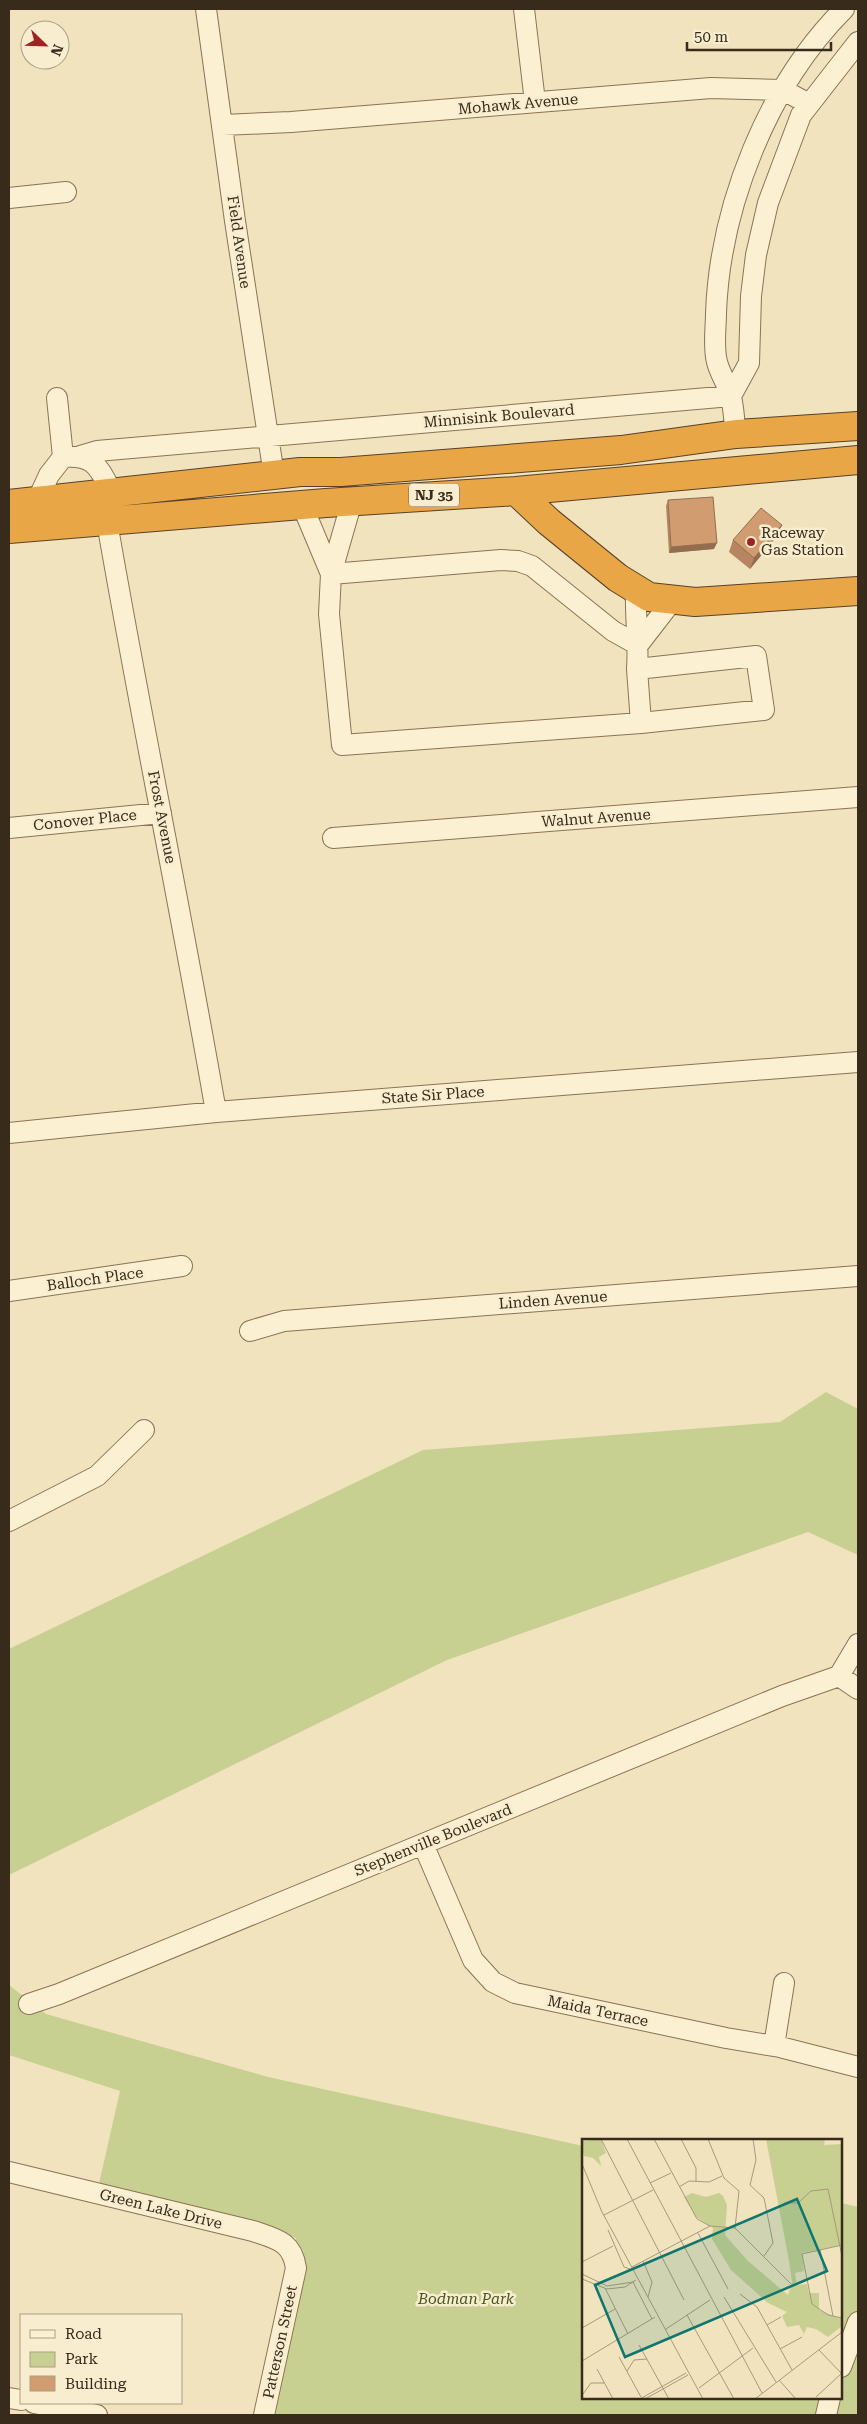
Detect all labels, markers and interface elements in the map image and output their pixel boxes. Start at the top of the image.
north arrow [20,20,70,70]
scale bar [687,20,831,52]
text: 50 m [694,28,729,46]
text: N [47,42,66,58]
street label: Mohawk Avenue [457,90,579,118]
street label: Field Avenue [224,194,254,290]
street label: Minnisink Boulevard [423,400,576,432]
road number: NJ 35 [409,484,459,506]
place label: Raceway Gas Station [761,524,844,559]
marker: Raceway Gas Station [745,536,757,548]
street label: Frost Avenue [144,769,180,865]
street label: Walnut Avenue [541,805,651,831]
street label: Conover Place [32,806,138,834]
street label: State Sir Place [381,1082,485,1108]
street label: Balloch Place [46,1263,144,1295]
street label: Linden Avenue [498,1287,608,1313]
street label: Stephenville Boulevard [351,1800,515,1880]
street label: Maida Terrace [546,1992,650,2030]
inset map [582,2139,842,2399]
street label: Green Lake Drive [98,2185,224,2233]
street label: Patterson Street [259,2283,301,2400]
park label: Bodman Park [417,2290,515,2308]
legend [20,2314,182,2404]
text: Road [65,2325,102,2343]
text: Park [65,2350,99,2368]
text: Building [65,2375,127,2393]

